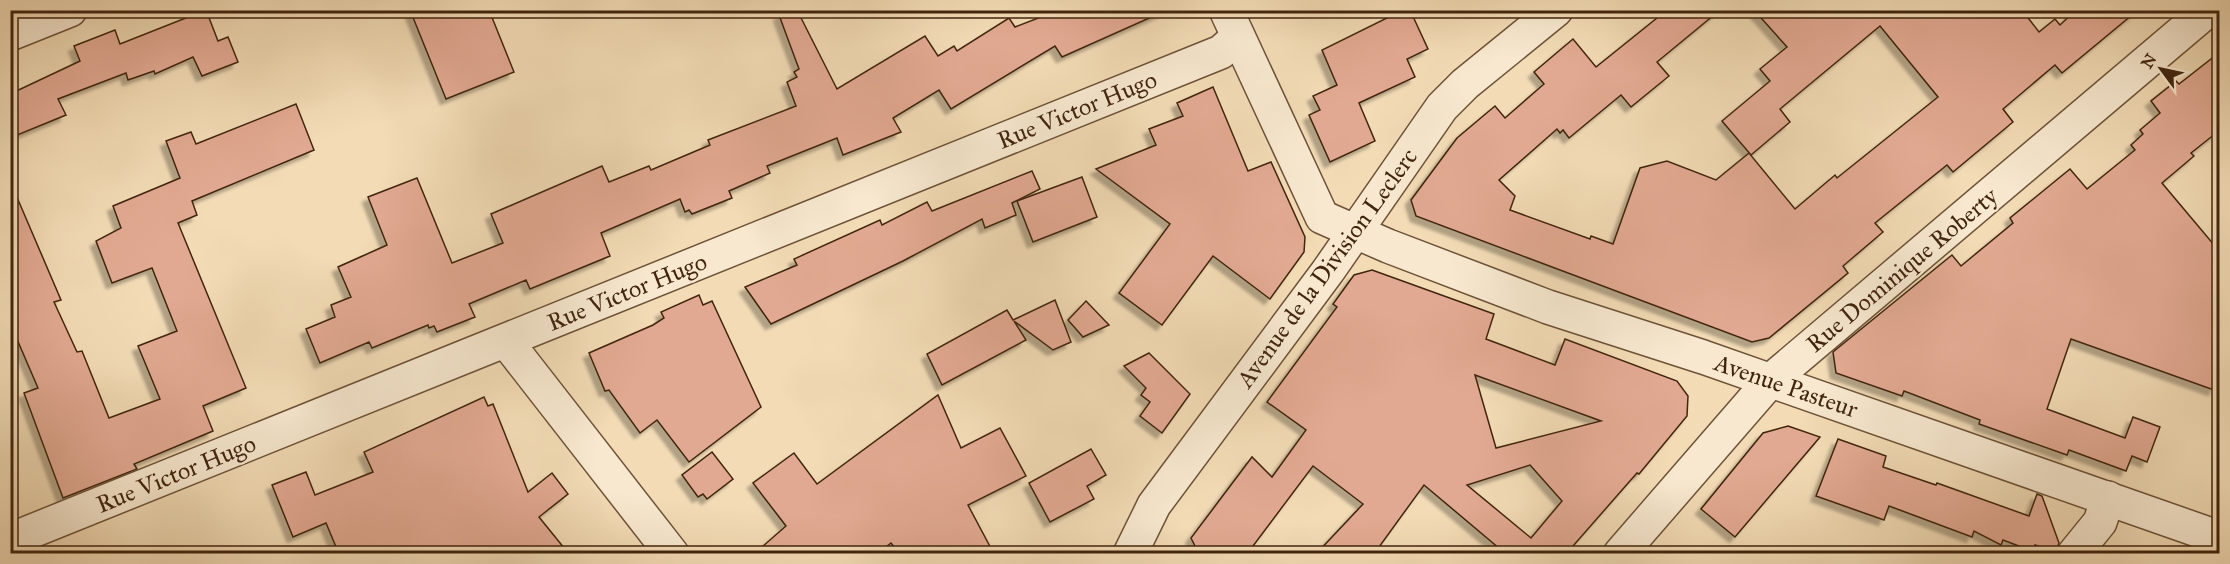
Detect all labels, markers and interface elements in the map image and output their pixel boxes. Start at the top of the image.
north arrow [2131,39,2191,99]
text: N [2137,50,2161,72]
street label: Rue Victor Hugo [993,64,1161,156]
street label: Avenue de la Division Leclerc [1229,142,1424,394]
street label: Rue Dominique Roberty [1800,181,2004,359]
street label: Rue Victor Hugo [543,246,711,338]
street label: Avenue Pasteur [1709,347,1862,425]
street label: Rue Victor Hugo [92,428,260,520]

